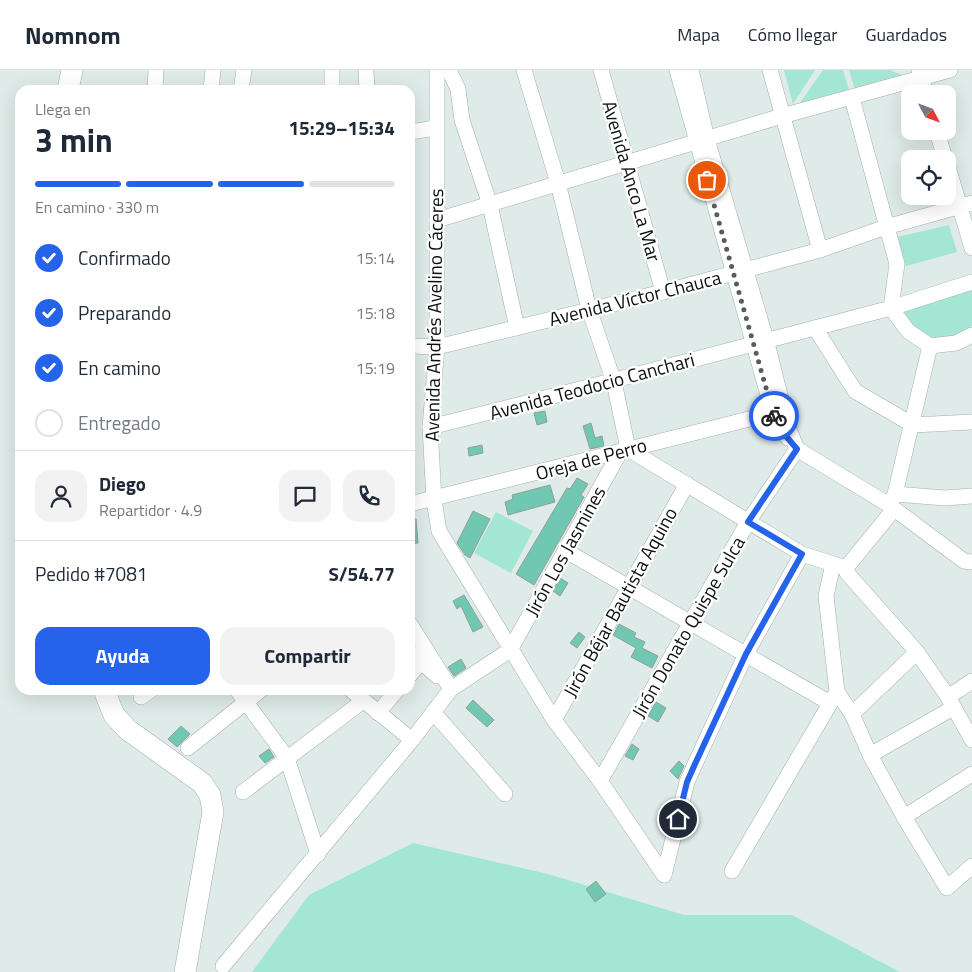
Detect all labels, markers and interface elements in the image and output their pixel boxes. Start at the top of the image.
text: Nomnom [25,17,121,53]
text: Mapa [677,21,720,48]
text: Cómo llegar [748,21,837,48]
text: Guardados [865,21,947,48]
north arrow [901,85,956,140]
map controls [901,85,956,205]
text: Llega en [35,97,91,121]
street label: Avenida Anco La Mar [596,97,669,265]
text: 15:29–15:34 [288,113,395,142]
text: 3 min [35,116,113,164]
button: locate [901,150,956,205]
pin [686,159,728,201]
icon: bag [693,166,721,194]
street label: Avenida Andrés Avelino Cáceres [417,188,450,442]
text: En camino · 330 m [35,195,159,219]
text: Confirmado [78,243,171,272]
icon: check [35,244,63,272]
text: 15:14 [356,246,395,270]
street label: Avenida Víctor Chauca [546,262,725,333]
text: Preparando [78,298,171,327]
icon: check [35,299,63,327]
text: 15:18 [356,301,395,325]
street label: Avenida Teodocio Canchari [486,344,698,427]
text: En camino [78,353,161,382]
icon: check [35,354,63,382]
text: 15:19 [356,356,395,380]
courier [749,391,799,441]
icon: bike [760,402,788,430]
text: Entregado [78,408,161,437]
street label: Oreja de Perro [532,430,650,487]
text: Diego [99,469,146,498]
button: person [35,470,87,522]
button: chat [279,470,331,522]
button: phone [343,470,395,522]
street label: Jirón Los Jasmines [517,480,612,621]
text: Repartidor · 4.9 [99,498,202,522]
street label: Jirón Béjar Bautista Aquino [555,501,684,702]
street label: Jirón Donato Quispe Sulca [624,530,752,723]
text: Pedido #7081 [35,559,147,588]
text: S/54.77 [328,559,395,588]
button: Ayuda [35,627,210,685]
button: Compartir [220,627,395,685]
pin [657,798,699,840]
icon: home [664,805,692,833]

